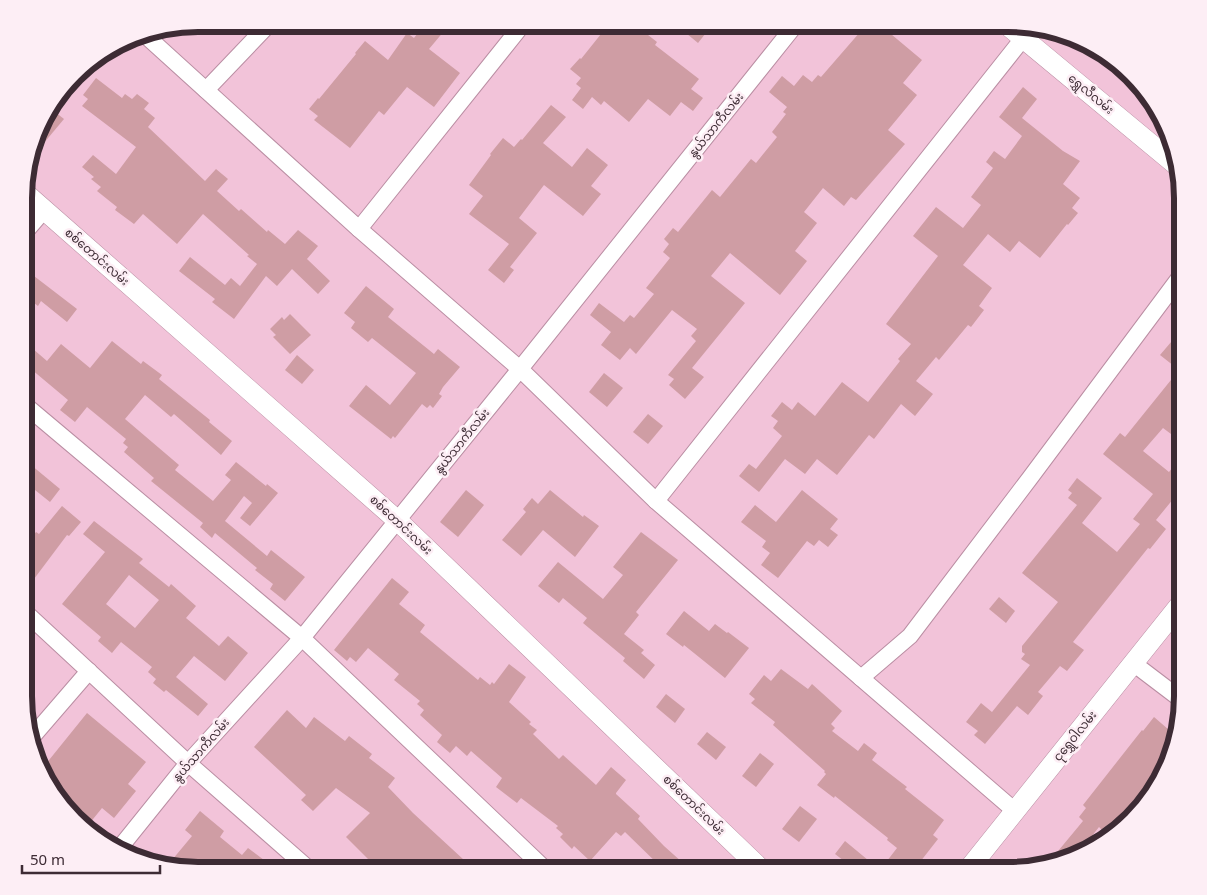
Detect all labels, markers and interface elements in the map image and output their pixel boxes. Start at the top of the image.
street label: ရွှေလီလမ်း [1061,67,1120,122]
street label: နွယ်သာကီလမ်း [682,87,752,165]
street label: စစ်တောင်းလမ်း [58,222,135,294]
street label: နွယ်သာကီလမ်း [428,403,498,481]
street label: စစ်တောင်းလမ်း [362,489,439,563]
street label: ငုရွှေဝါလမ်း [1047,705,1105,768]
street label: နွယ်သာကီလမ်း [166,712,238,789]
street label: စစ်တောင်းလမ်း [655,768,731,843]
scale bar [22,842,160,874]
text: 50 m [30,845,65,878]

